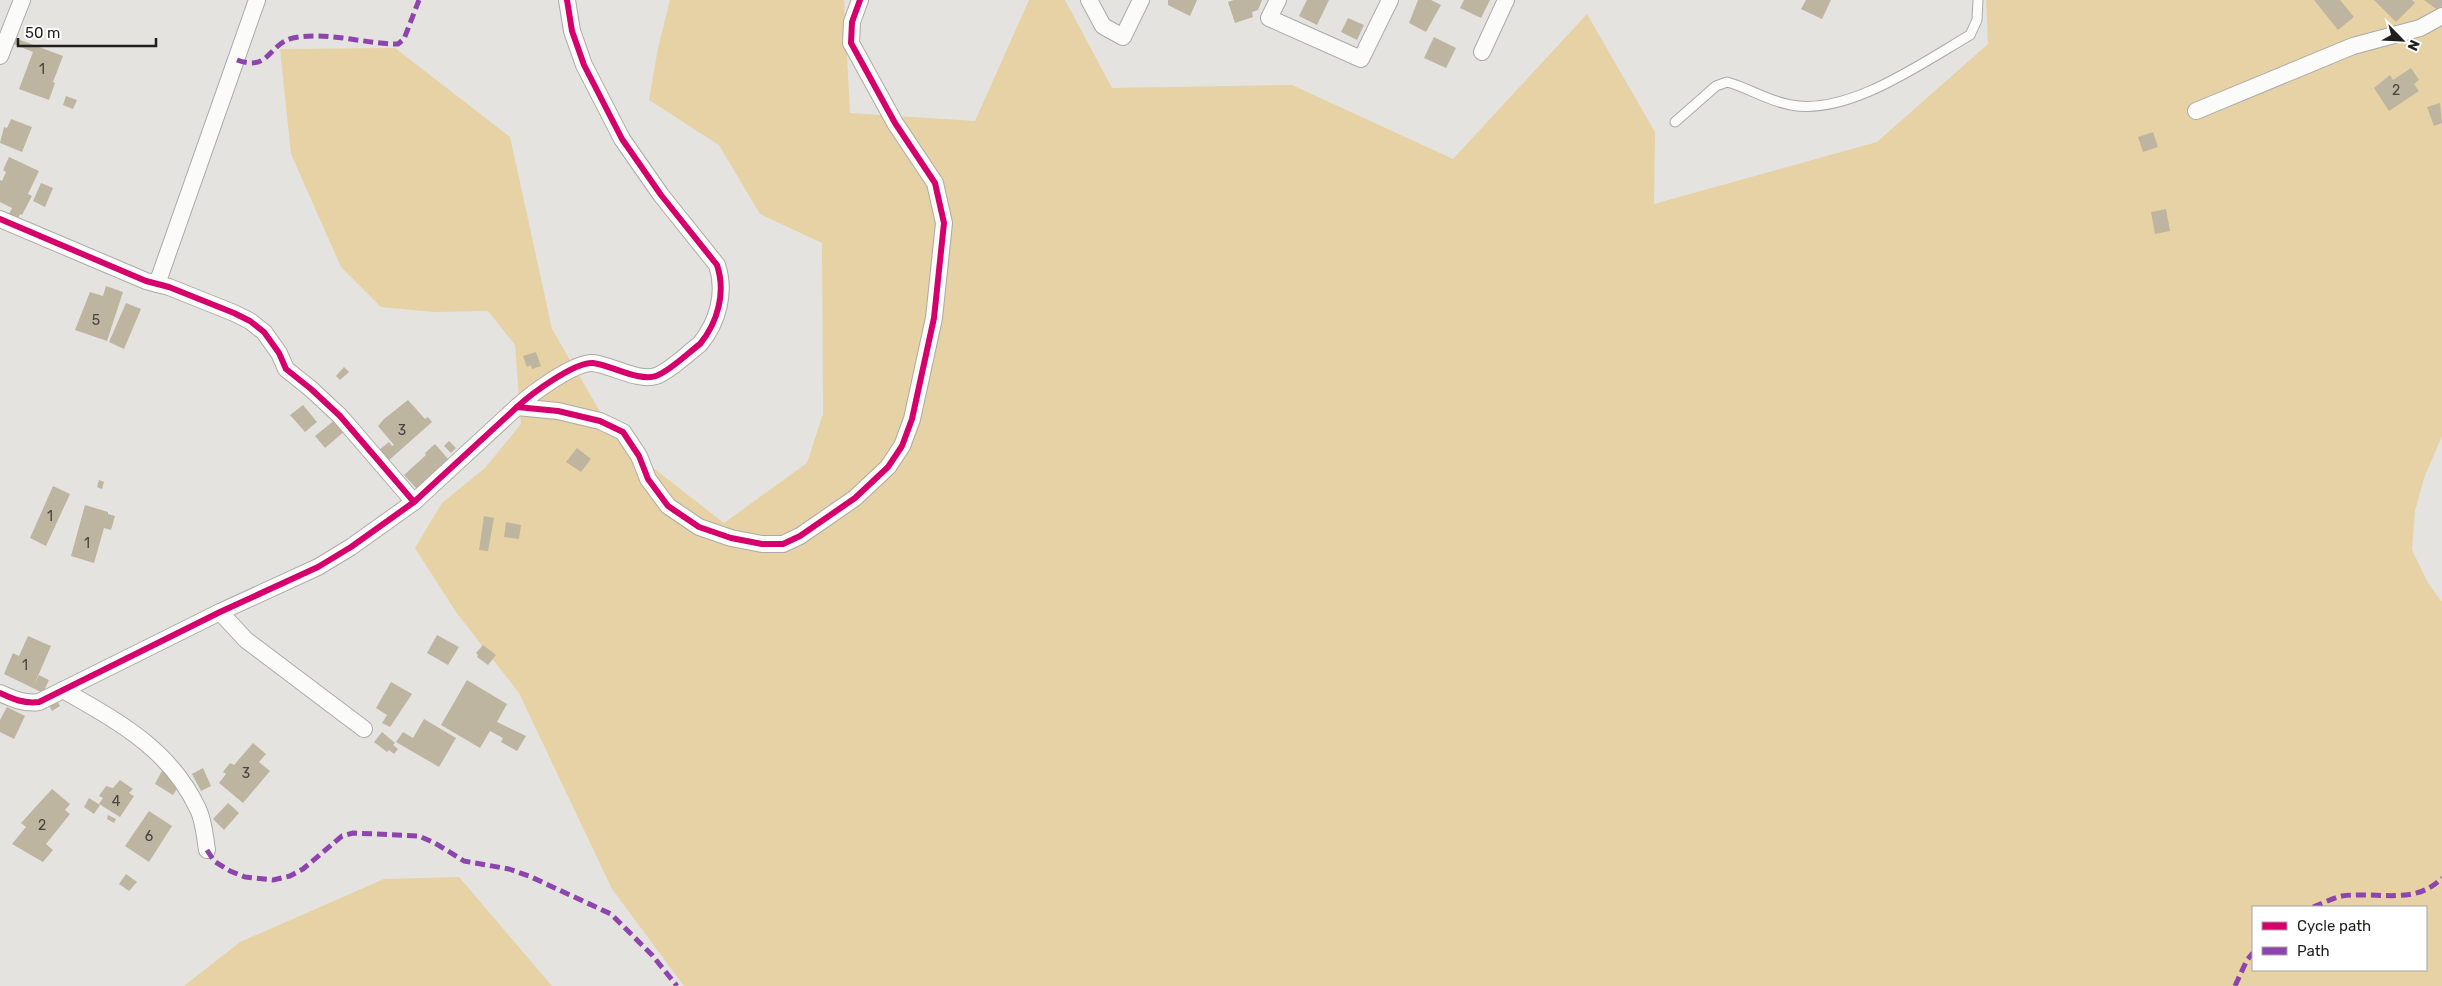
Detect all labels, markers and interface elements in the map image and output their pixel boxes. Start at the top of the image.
scale bar [18,15,155,47]
north arrow [2377,15,2427,65]
text: 50 m [25,24,60,42]
text: N [2404,37,2423,53]
house number: 1 [39,61,45,78]
house number: 2 [2392,82,2400,99]
house number: 5 [92,312,100,329]
house number: 3 [398,422,406,439]
house number: 1 [47,508,53,525]
house number: 1 [84,535,90,552]
house number: 1 [22,657,28,674]
house number: 3 [242,765,250,782]
house number: 4 [112,793,121,810]
house number: 2 [38,817,46,834]
house number: 6 [145,828,153,845]
legend [2252,906,2427,971]
text: Cycle path [2297,917,2371,935]
text: Path [2297,942,2330,960]

